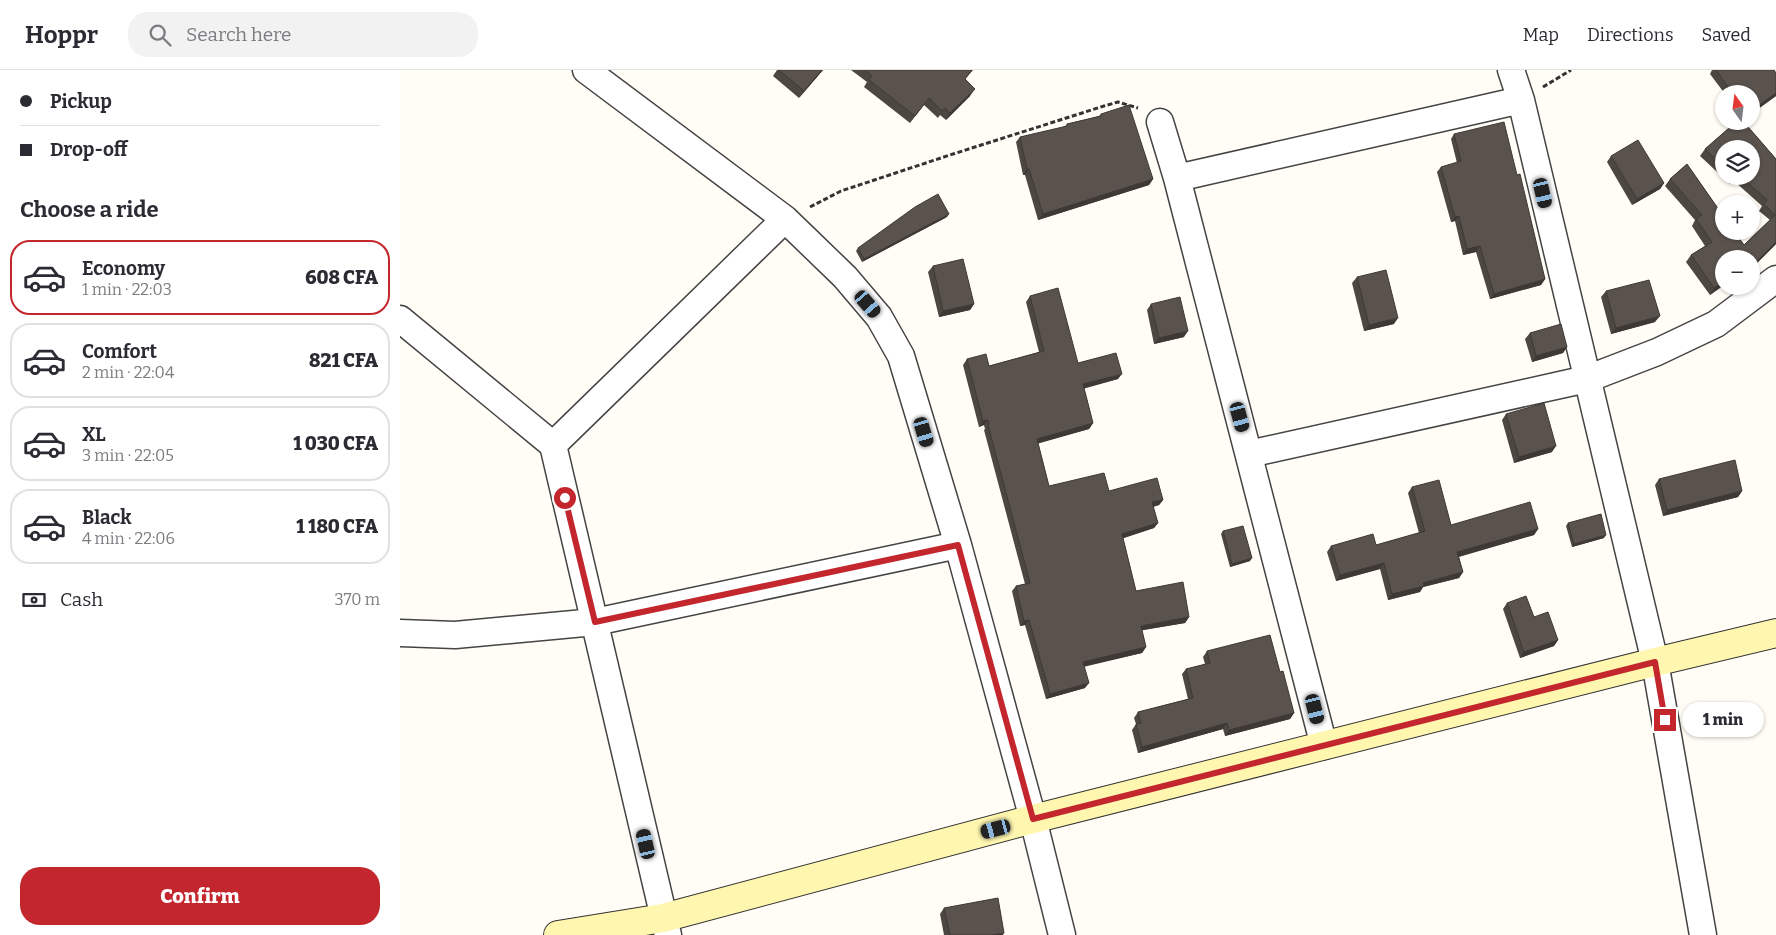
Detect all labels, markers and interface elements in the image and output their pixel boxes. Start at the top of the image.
search box [128,12,478,57]
text: Hoppr [25,21,98,49]
icon: search [146,21,174,49]
text: Search here [186,23,291,46]
text: Map [1523,24,1559,46]
text: Directions [1587,24,1674,46]
text: Saved [1702,24,1751,46]
north arrow [1715,85,1760,130]
map controls [1715,85,1760,295]
text: Pickup [50,90,112,113]
text: Drop-off [50,138,128,161]
button: layers [1715,140,1760,185]
car [1532,177,1553,209]
button: + [1715,195,1760,240]
text: Choose a ride [20,196,159,223]
button: − [1715,250,1760,295]
icon: car [22,255,67,300]
text: Economy [82,257,165,280]
text: 608 CFA [305,266,378,289]
text: 1 min · 22:03 [82,280,172,299]
car [852,288,883,320]
icon: car [22,338,67,383]
text: Comfort [82,340,157,363]
text: 821 CFA [309,349,378,372]
text: 2 min · 22:04 [82,363,174,382]
car [1228,401,1251,433]
car [912,415,935,449]
icon: car [22,421,67,466]
text: XL [82,423,106,446]
text: 1 030 CFA [293,432,378,455]
text: 3 min · 22:05 [82,446,174,465]
route start [554,487,576,509]
icon: car [22,504,67,549]
text: Black [82,506,132,529]
text: 1 180 CFA [296,515,378,538]
text: 4 min · 22:06 [82,529,175,548]
icon: cash [20,586,48,614]
text: Cash [60,588,103,611]
text: 370 m [334,590,380,609]
car [1304,693,1325,725]
callout: 1 min [1682,702,1765,738]
route end [1654,709,1676,731]
text: 1 min [1703,710,1743,729]
car [979,818,1012,840]
car [635,828,656,860]
button: Confirm [20,867,380,925]

